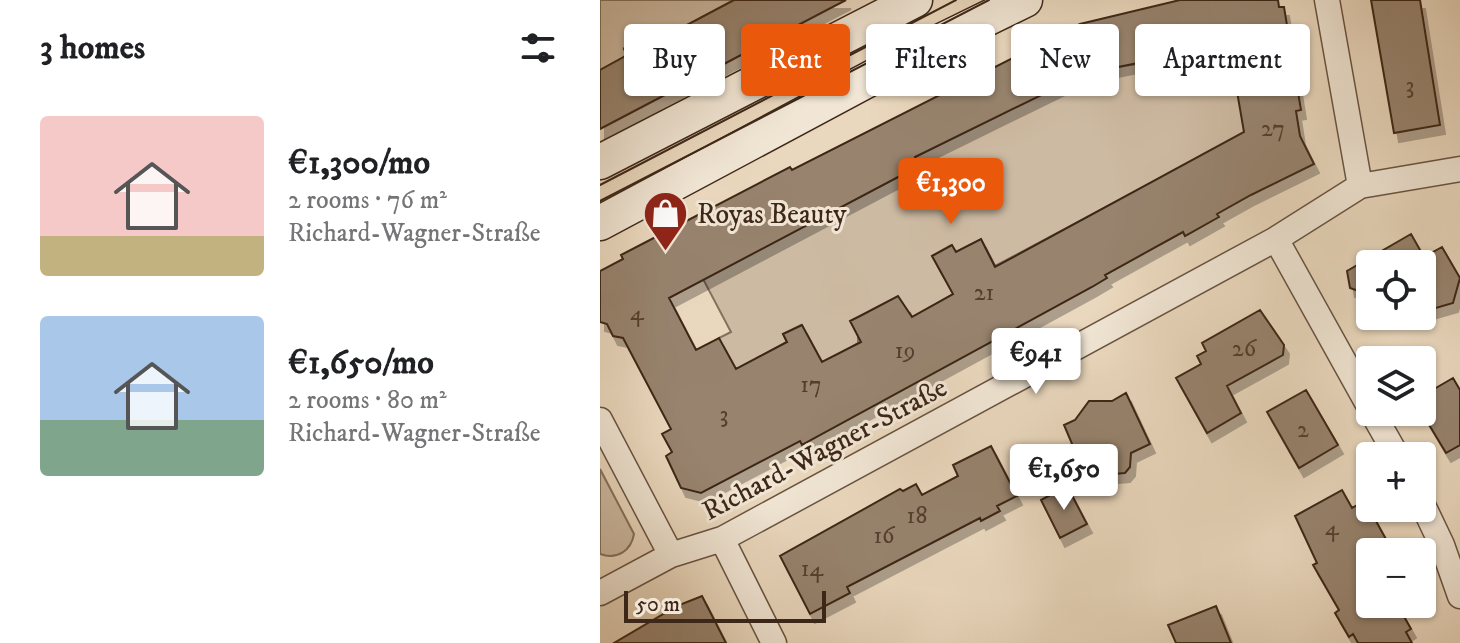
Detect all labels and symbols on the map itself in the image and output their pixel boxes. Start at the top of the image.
house number: 3 [1406,71,1414,101]
house number: 27 [1261,114,1285,144]
pin: €1,300 [886,158,1016,226]
shop icon: Royas Beauty [642,189,690,252]
place label: Royas Beauty [697,197,847,232]
house number: 21 [974,278,994,308]
house number: 4 [630,298,645,328]
pin: €941 [989,328,1083,396]
house number: 26 [1232,334,1258,364]
house number: 19 [895,336,915,366]
street label: Richard-Wagner-Straße [696,370,953,529]
house number: 17 [800,370,822,400]
house number: 3 [720,400,728,430]
house number: 2 [1297,415,1309,445]
pin: €1,650 [999,444,1129,512]
house number: 18 [907,501,927,531]
house number: 4 [1325,513,1340,543]
house number: 16 [873,521,896,551]
house number: 14 [801,554,824,584]
scale bar [624,587,826,623]

